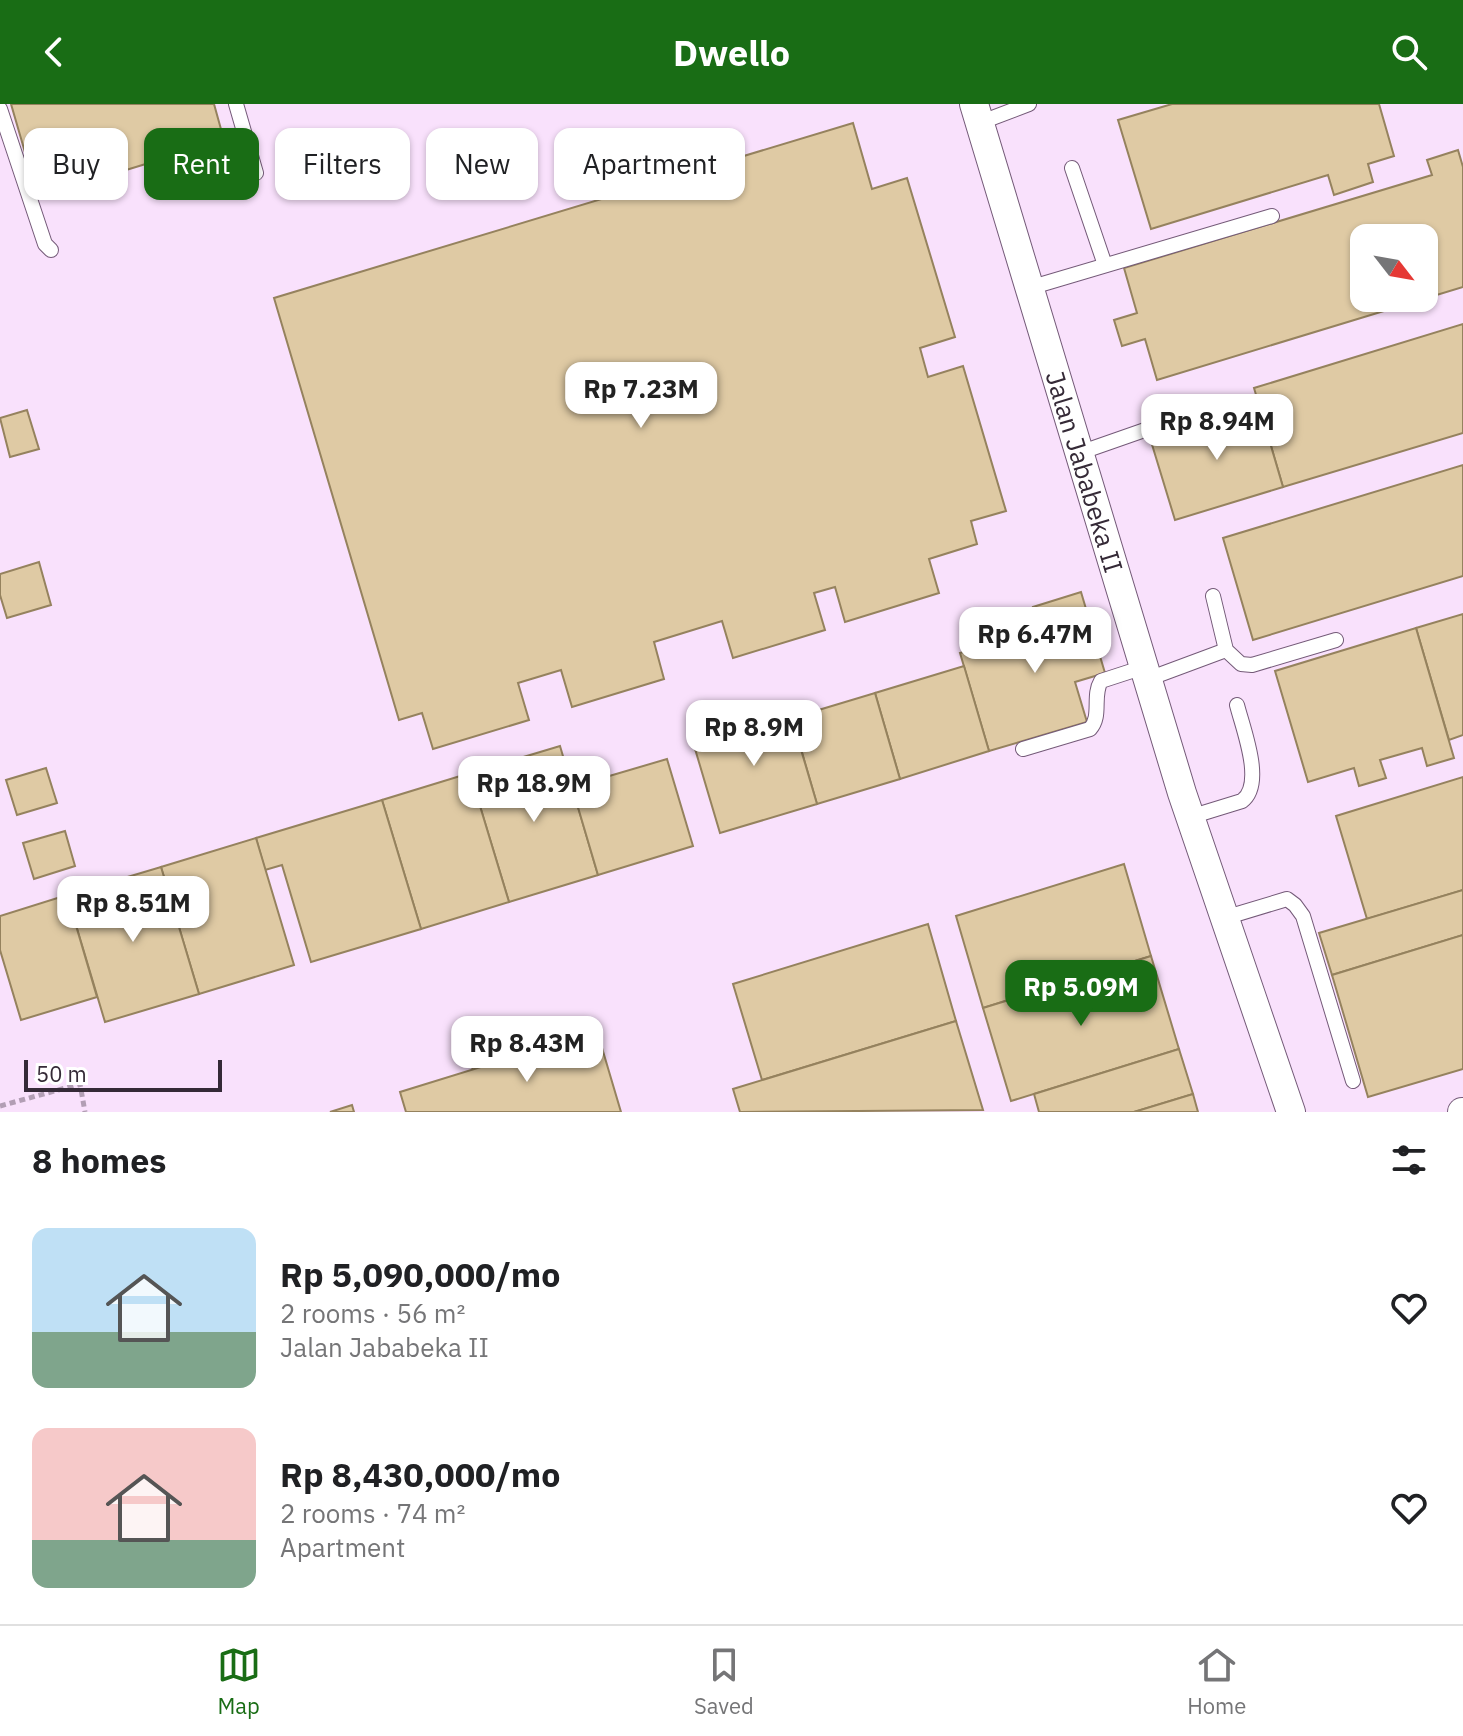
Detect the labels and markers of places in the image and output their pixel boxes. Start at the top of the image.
pin: Rp 7.23M [558,362,724,430]
pin: Rp 8.94M [1134,394,1300,462]
pin: Rp 6.47M [952,607,1118,675]
pin: Rp 8.9M [680,700,828,768]
pin: Rp 18.9M [451,756,617,824]
pin: Rp 8.51M [50,876,216,944]
pin: Rp 5.09M [998,960,1164,1028]
pin: Rp 8.43M [444,1016,610,1084]

